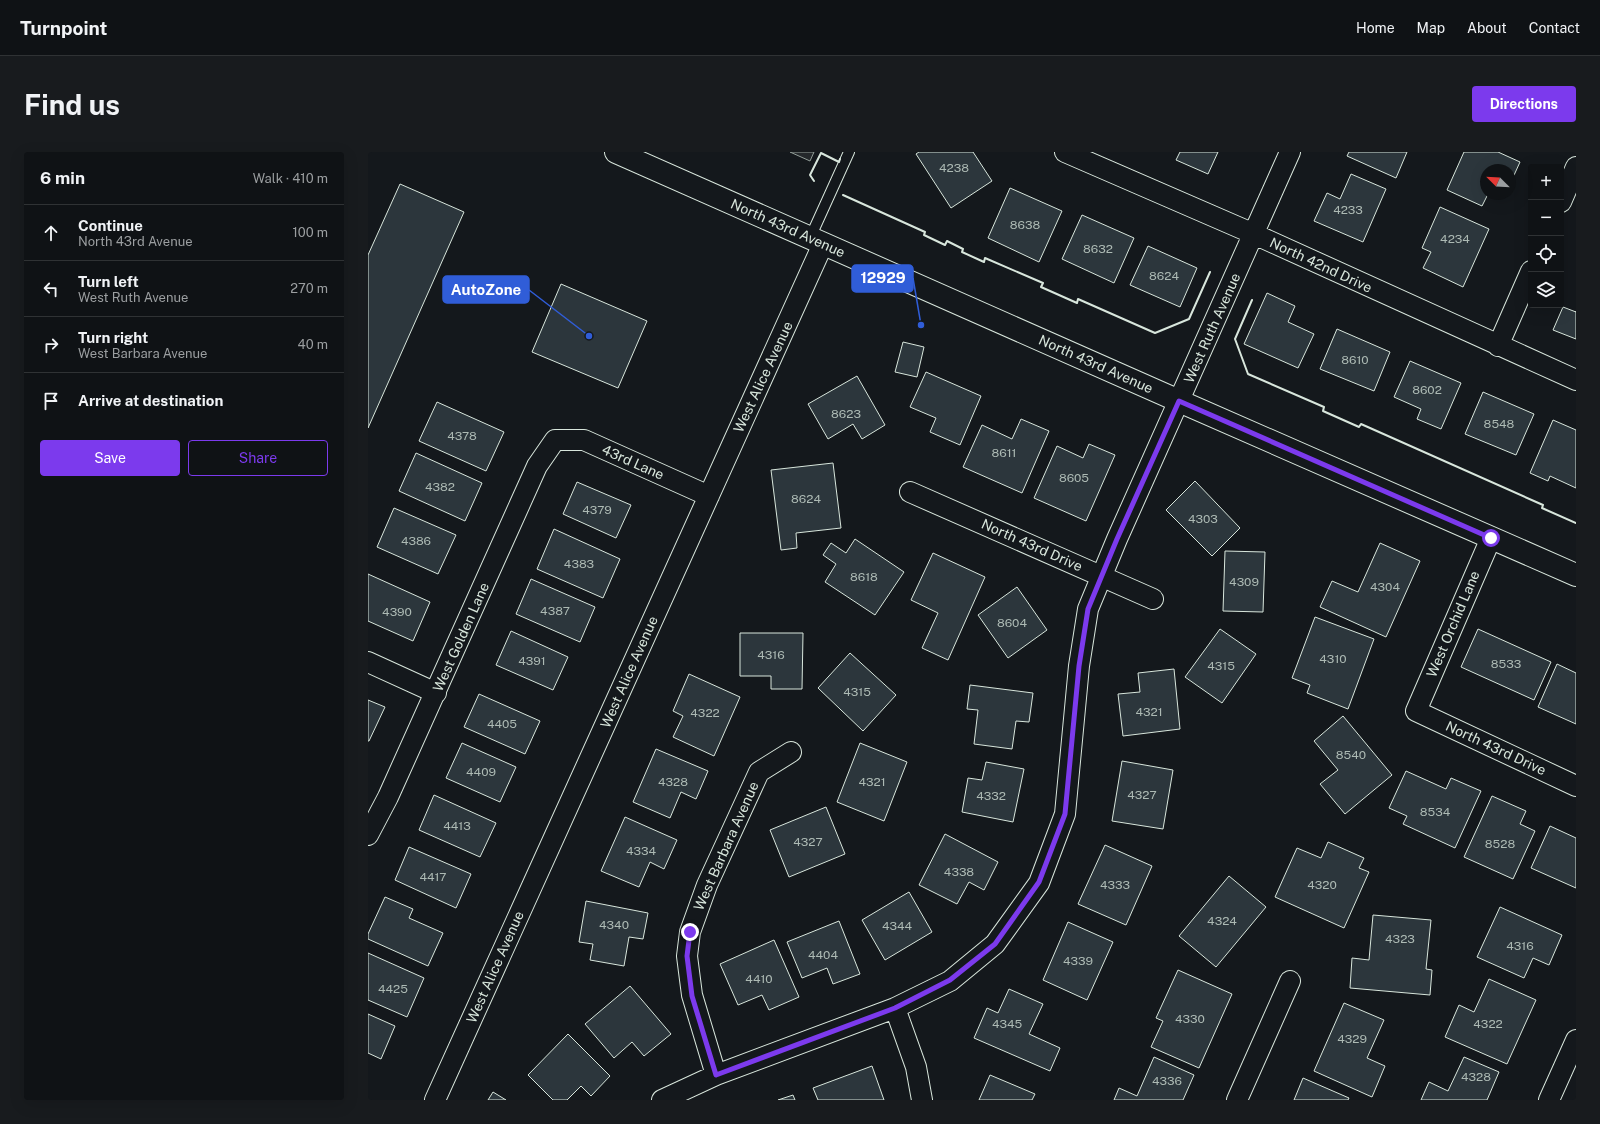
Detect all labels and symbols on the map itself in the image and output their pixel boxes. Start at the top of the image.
house number: 4238 [939,161,969,175]
north arrow [1480,164,1516,200]
street label: North 43rd Avenue [728,196,848,260]
house number: 4233 [1333,203,1363,217]
house number: 8638 [1010,218,1040,232]
house number: 4234 [1440,232,1470,246]
street label: North 42nd Drive [1267,234,1375,296]
house number: 8632 [1083,242,1113,256]
callout: 12929 [852,265,913,292]
text: 12929 [860,269,906,286]
house number: 8624 [1149,269,1179,283]
street label: West Ruth Avenue [1181,270,1244,386]
callout: AutoZone [443,276,529,303]
text: AutoZone [451,281,521,298]
street label: West Alice Avenue [730,319,796,435]
street label: North 43rd Avenue [1036,332,1156,396]
house number: 8610 [1341,353,1369,367]
house number: 8602 [1412,383,1442,397]
house number: 8623 [831,407,861,421]
house number: 8548 [1484,417,1515,431]
house number: 4378 [447,429,477,443]
street label: 43rd Lane [599,441,667,483]
house number: 8611 [992,446,1016,460]
house number: 8605 [1059,471,1089,485]
house number: 4382 [425,480,455,494]
house number: 8624 [791,492,821,506]
house number: 4379 [582,503,612,517]
house number: 4303 [1188,512,1218,526]
street label: North 43rd Drive [979,516,1085,574]
route start [1482,529,1500,547]
house number: 4386 [401,534,431,548]
house number: 4383 [564,557,594,571]
street label: West Orchid Lane [1423,568,1483,680]
house number: 8618 [850,570,878,584]
house number: 4309 [1229,575,1259,589]
street label: West Golden Lane [430,580,492,694]
house number: 4304 [1370,580,1400,594]
house number: 4387 [540,604,570,618]
house number: 4390 [382,605,412,619]
street label: West Alice Avenue [597,613,661,730]
house number: 8604 [997,616,1027,630]
house number: 4316 [757,648,785,662]
house number: 4310 [1319,652,1347,666]
house number: 4391 [518,654,546,668]
house number: 8533 [1491,657,1521,671]
house number: 4315 [1207,659,1235,673]
house number: 4315 [843,685,871,699]
house number: 4321 [1135,705,1163,719]
house number: 4322 [690,706,720,720]
house number: 4405 [487,717,517,731]
street label: North 43rd Drive [1443,718,1549,778]
house number: 8540 [1336,748,1366,762]
house number: 4409 [466,765,496,779]
house number: 4328 [658,775,688,789]
house number: 4321 [858,775,886,789]
street label: West Barbara Avenue [690,779,762,913]
house number: 4327 [1127,788,1157,802]
house number: 4332 [976,789,1006,803]
house number: 8534 [1420,805,1451,819]
house number: 4413 [443,819,471,833]
house number: 4327 [793,835,823,849]
house number: 8528 [1485,837,1515,851]
house number: 4334 [626,844,657,858]
house number: 4338 [944,865,974,879]
house number: 4417 [419,870,447,884]
house number: 4333 [1100,878,1130,892]
house number: 4320 [1307,878,1337,892]
street label: West Alice Avenue [463,908,527,1025]
house number: 4324 [1207,914,1237,928]
house number: 4340 [599,918,629,932]
house number: 4344 [882,919,913,933]
route end [681,923,699,941]
house number: 4323 [1385,932,1415,946]
house number: 4316 [1506,939,1534,953]
house number: 4404 [808,948,838,962]
house number: 4339 [1063,954,1093,968]
house number: 4410 [745,972,773,986]
house number: 4425 [378,982,408,996]
house number: 4330 [1175,1012,1205,1026]
house number: 4345 [992,1017,1022,1031]
house number: 4322 [1473,1017,1503,1031]
house number: 4329 [1337,1032,1367,1046]
house number: 4328 [1461,1070,1491,1084]
house number: 4336 [1152,1074,1182,1088]

